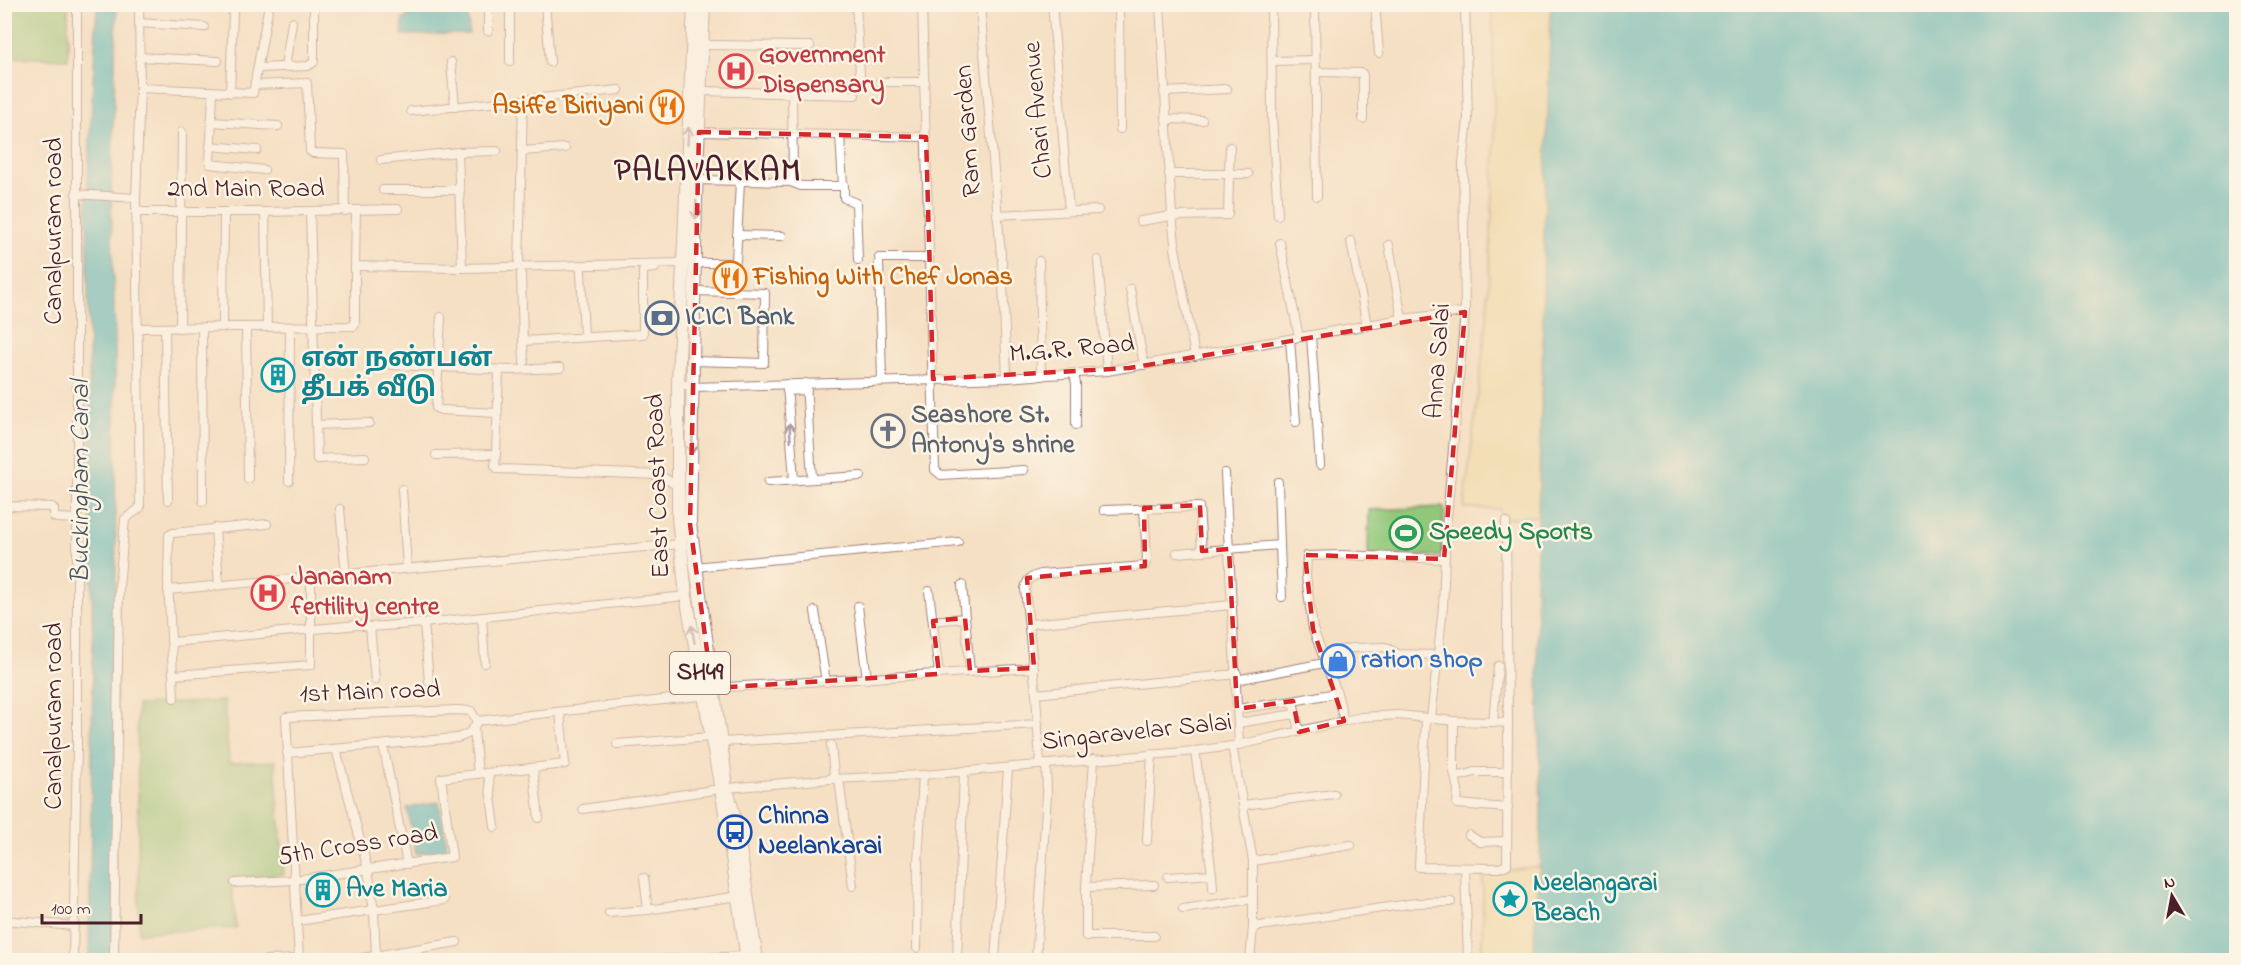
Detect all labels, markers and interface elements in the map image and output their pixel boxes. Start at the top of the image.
place label: Government Dispensary [758,37,886,105]
street label: Chari Avenue [1014,39,1064,180]
hospital icon: Government Dispensary [718,53,754,89]
street label: Ram Garden [945,64,993,198]
place label: Asiffe Biriyani [492,88,644,126]
restaurant icon: Asiffe Biriyani [649,89,685,125]
one-way arrow [683,127,694,147]
street label: Canalpuram road [36,137,74,325]
district label: PALAVAKKAM [614,149,802,196]
street label: 2nd Main Road [167,171,325,209]
one-way arrow [690,199,701,219]
place label: Fishing With Chef Jonas [751,259,1013,298]
restaurant icon: Fishing With Chef Jonas [712,260,748,296]
place label: ICICI Bank [685,299,795,337]
bank icon: ICICI Bank [644,300,680,336]
street label: Anna Salai [1416,302,1462,420]
street label: M.G.R. Road [1008,326,1137,374]
place label: என் நண்பன் தீபக் வீடு [301,341,493,409]
building icon: என் நண்பன் தீபக் வீடு [260,357,296,393]
water label: Buckingham Canal [62,377,102,584]
street label: East Coast Road [637,392,681,579]
place label: Seashore St. Antony's shrine [911,397,1076,465]
church icon: Seashore St. Antony's shrine [870,413,906,449]
one-way arrow [785,423,796,442]
one-way arrow [686,435,697,455]
place label: Speedy Sports [1429,514,1593,552]
sports icon: Speedy Sports [1388,515,1424,551]
place label: Jananam fertility centre [290,559,441,627]
hospital icon: Jananam fertility centre [250,575,286,611]
street label: Canalpuram road [36,622,74,810]
one-way arrow [687,624,698,644]
place label: ration shop [1361,642,1483,680]
shop icon: ration shop [1320,643,1356,679]
road number: SH49 [670,652,730,694]
street label: 1st Main road [299,672,441,714]
street label: Singaravelar Salai [1040,704,1234,762]
place label: Chinna Neelankarai [758,798,882,866]
bus stop icon: Chinna Neelankarai [717,814,753,850]
street label: 5th Cross road [275,815,441,877]
place label: Neelangarai Beach [1532,865,1658,933]
north arrow [2142,866,2202,926]
text: N [2162,870,2177,896]
place label: Ave Maria [346,871,448,909]
building icon: Ave Maria [305,872,341,908]
place icon: Neelangarai Beach [1492,881,1528,917]
scale bar [42,887,141,925]
text: 100 m [51,897,91,923]

